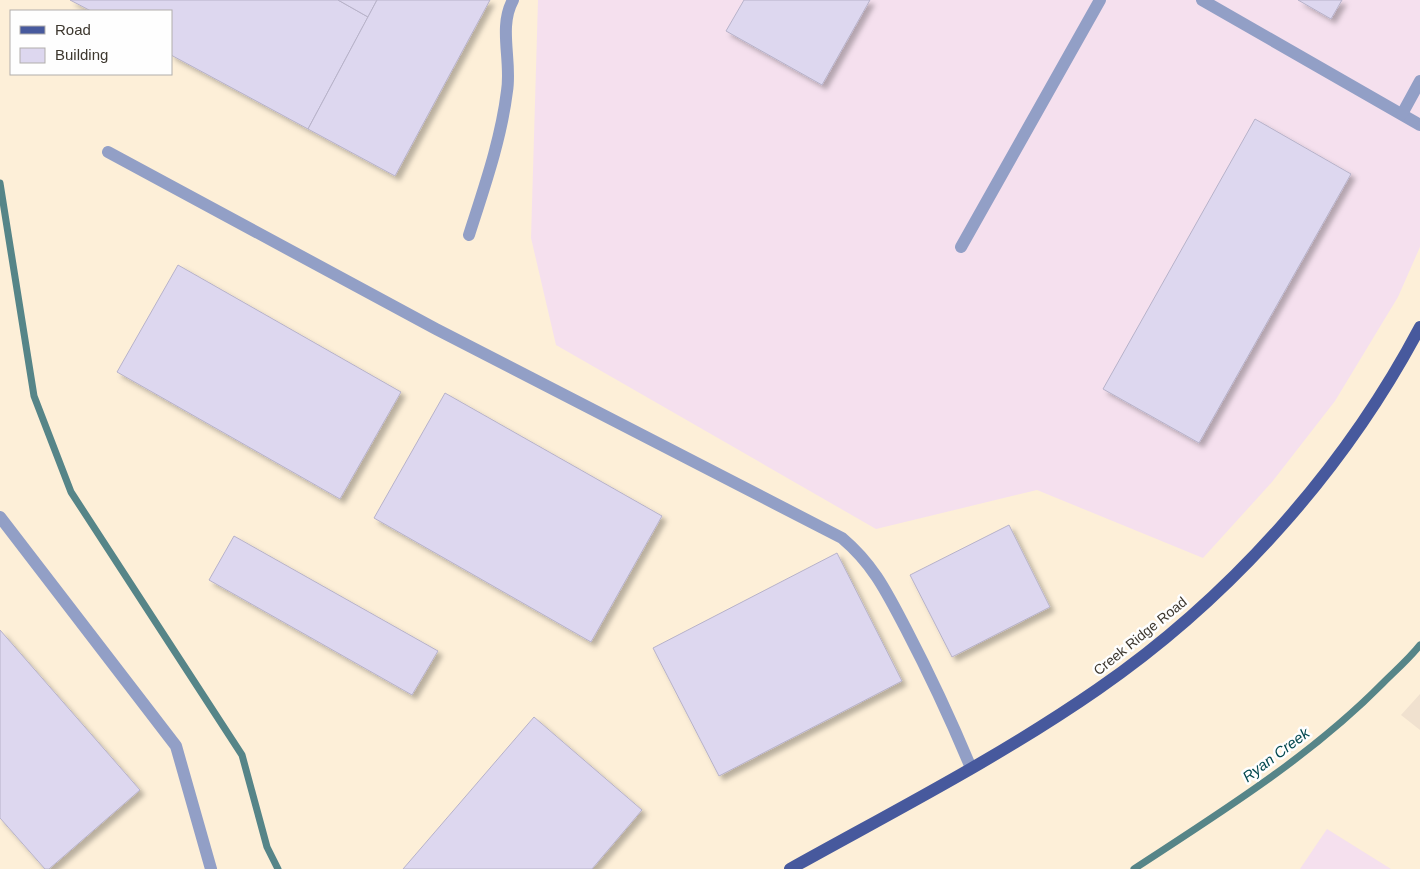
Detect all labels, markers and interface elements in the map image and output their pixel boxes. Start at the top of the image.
legend [10,10,172,75]
text: Road [55,21,91,38]
text: Building [55,46,108,63]
street label: Creek Ridge Road [1090,594,1190,678]
water label: Ryan Creek [1239,723,1314,785]

